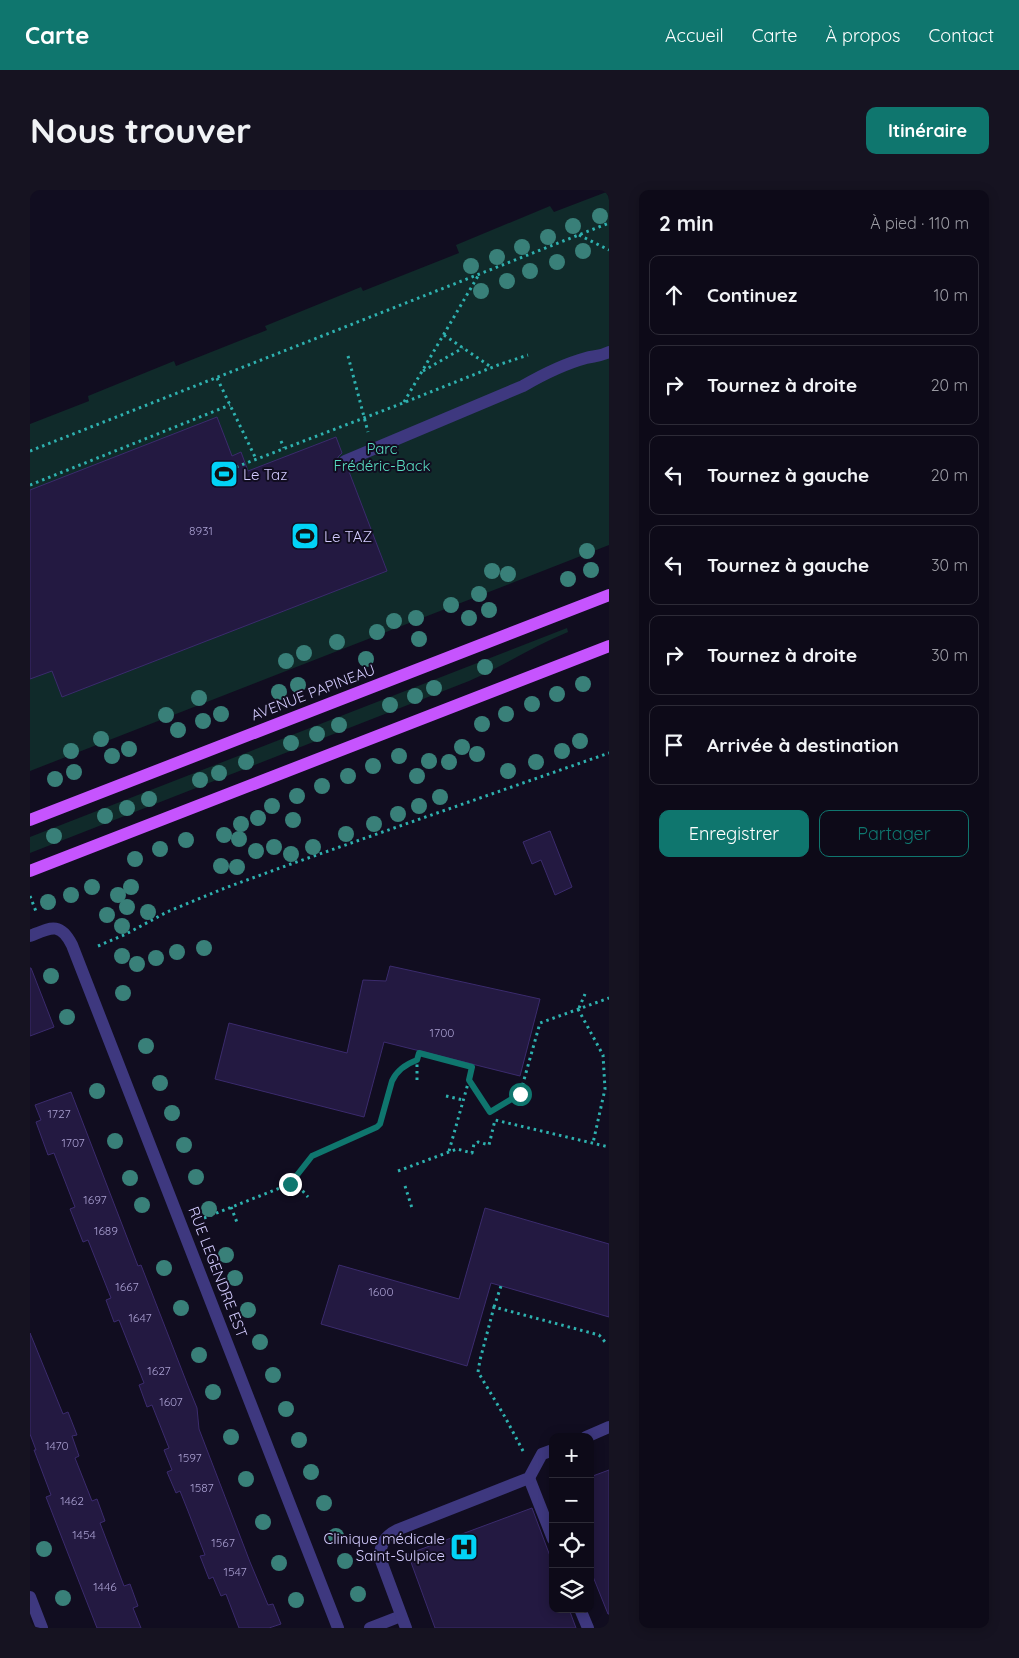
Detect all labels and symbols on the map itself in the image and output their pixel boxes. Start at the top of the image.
park label: Parc Frédéric-Back [333,439,431,475]
sports icon: Le Taz [209,459,239,489]
place label: Le Taz [243,465,287,484]
sports icon: Le TAZ [290,521,320,551]
house number: 8931 [189,523,213,538]
place label: Le TAZ [324,527,372,546]
street label: AVENUE PAPINEAU [248,660,378,724]
house number: 1700 [430,1025,454,1040]
route start [509,1083,532,1106]
house number: 1727 [47,1106,71,1121]
house number: 1707 [61,1135,85,1150]
route end [279,1173,302,1196]
house number: 1697 [83,1192,107,1207]
street label: RUE LEGENDRE EST [184,1204,252,1340]
house number: 1689 [94,1223,118,1238]
house number: 1667 [115,1279,139,1294]
house number: 1600 [368,1284,394,1299]
house number: 1647 [128,1310,152,1325]
house number: 1627 [147,1363,171,1378]
house number: 1607 [159,1394,183,1409]
house number: 1470 [45,1438,69,1453]
house number: 1597 [178,1450,202,1465]
house number: 1587 [190,1480,214,1495]
house number: 1462 [60,1493,84,1508]
house number: 1454 [72,1527,96,1542]
place label: Clinique médicale Saint-Sulpice [323,1529,445,1565]
hospital icon: Clinique médicale Saint-Sulpice [449,1532,479,1562]
house number: 1567 [211,1535,235,1550]
house number: 1547 [223,1564,247,1579]
house number: 1446 [93,1579,117,1594]

